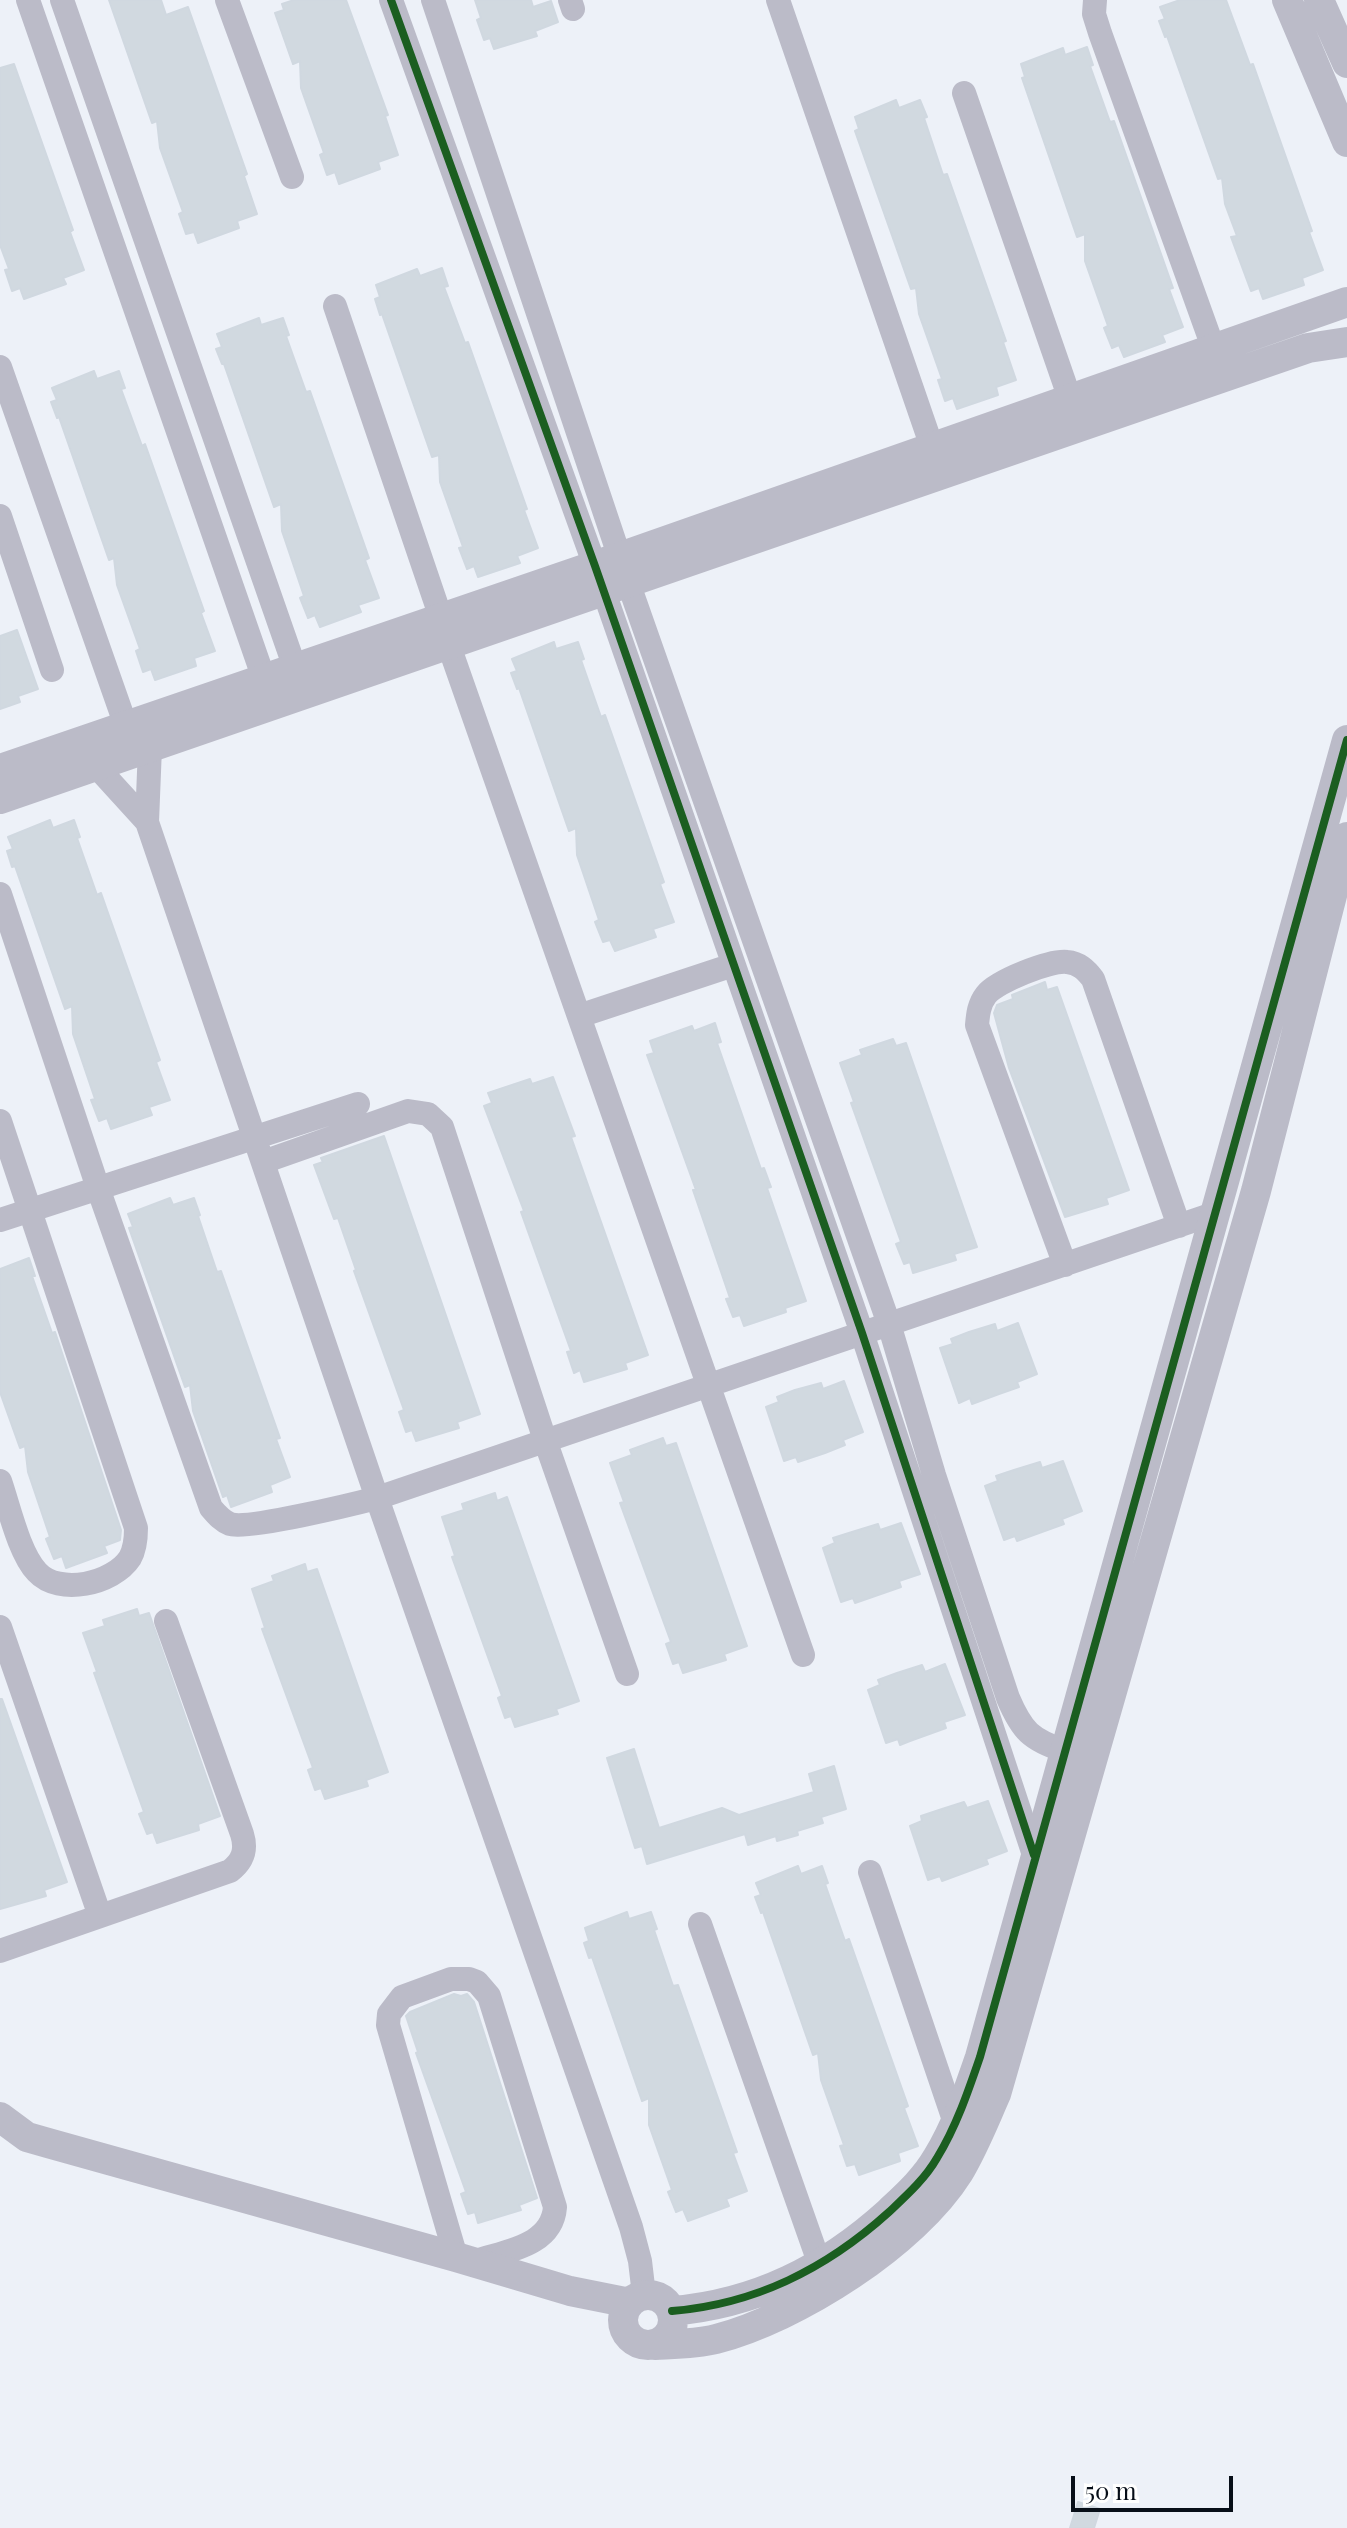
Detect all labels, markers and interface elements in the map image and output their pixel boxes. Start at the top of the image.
scale bar [1075,2460,1237,2510]
text: 50 m [1085,2474,1137,2506]

